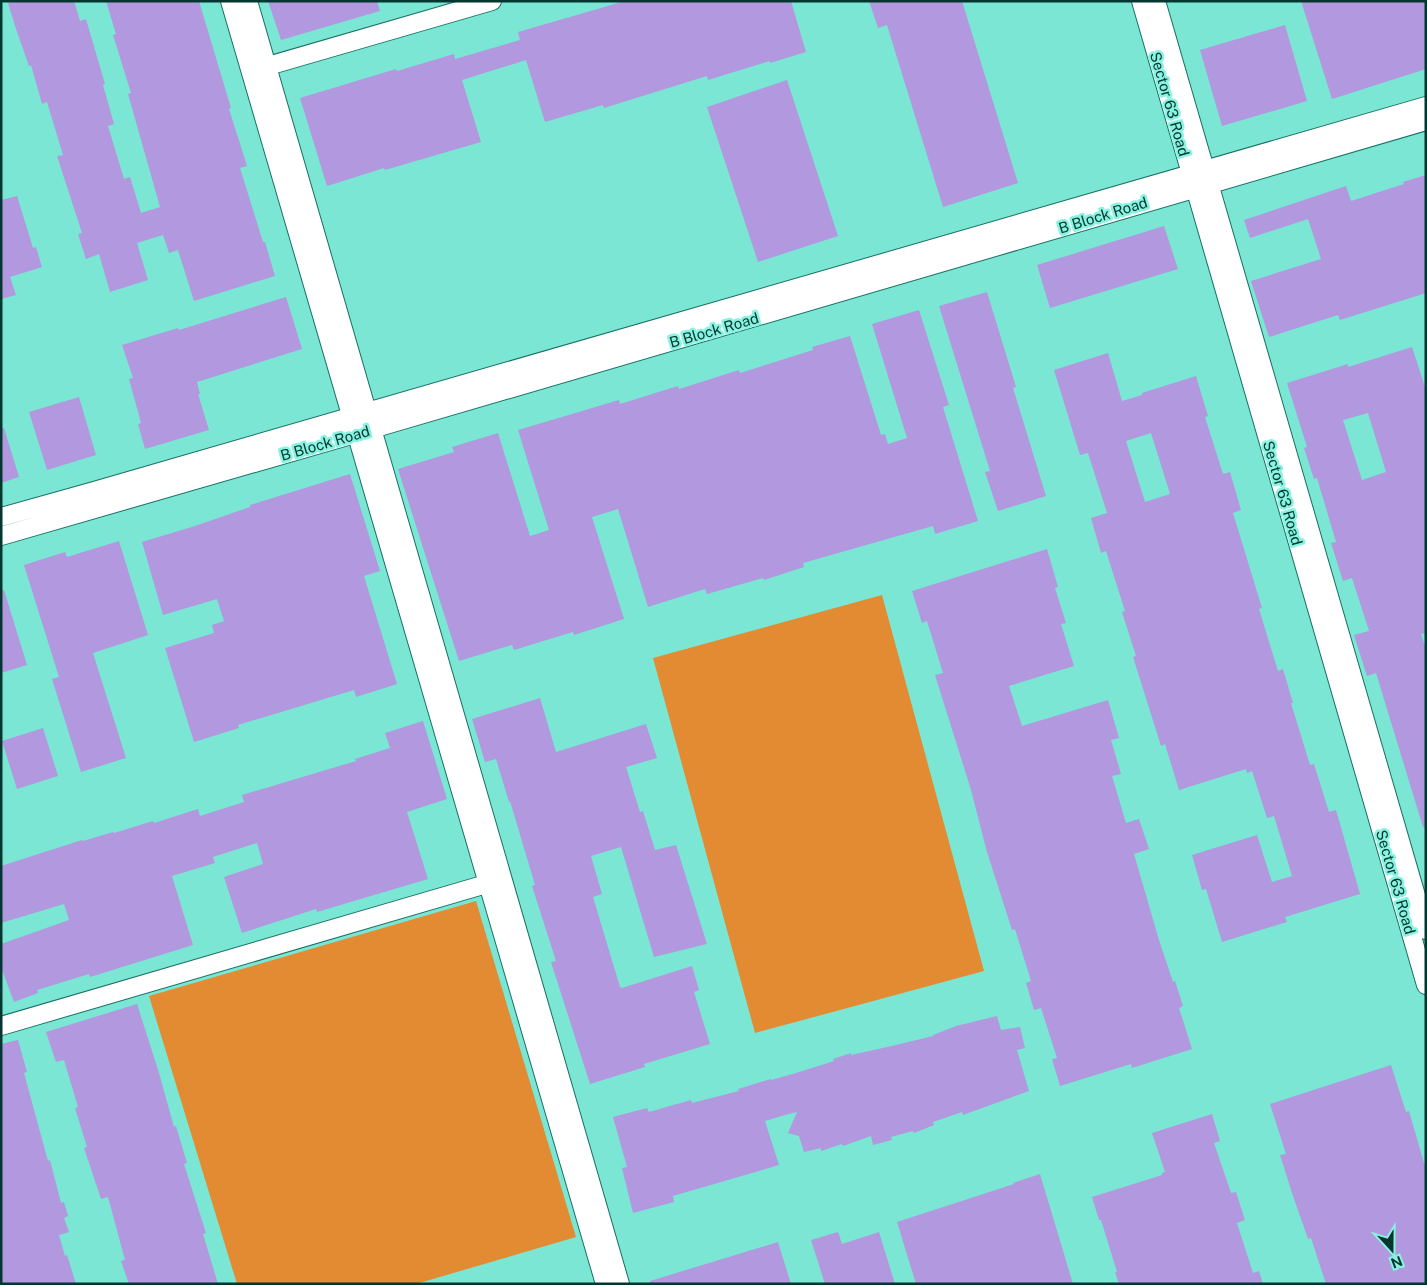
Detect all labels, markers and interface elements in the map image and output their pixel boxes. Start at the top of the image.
street label: Sector 63 Road [1147,50,1193,158]
street label: B Block Road [1056,193,1150,237]
street label: B Block Road [667,309,761,351]
street label: B Block Road [278,422,372,464]
street label: Sector 63 Road [1260,439,1306,547]
street label: Sector 63 Road [1373,828,1419,936]
north arrow [1367,1225,1417,1275]
text: N [1389,1253,1405,1272]

